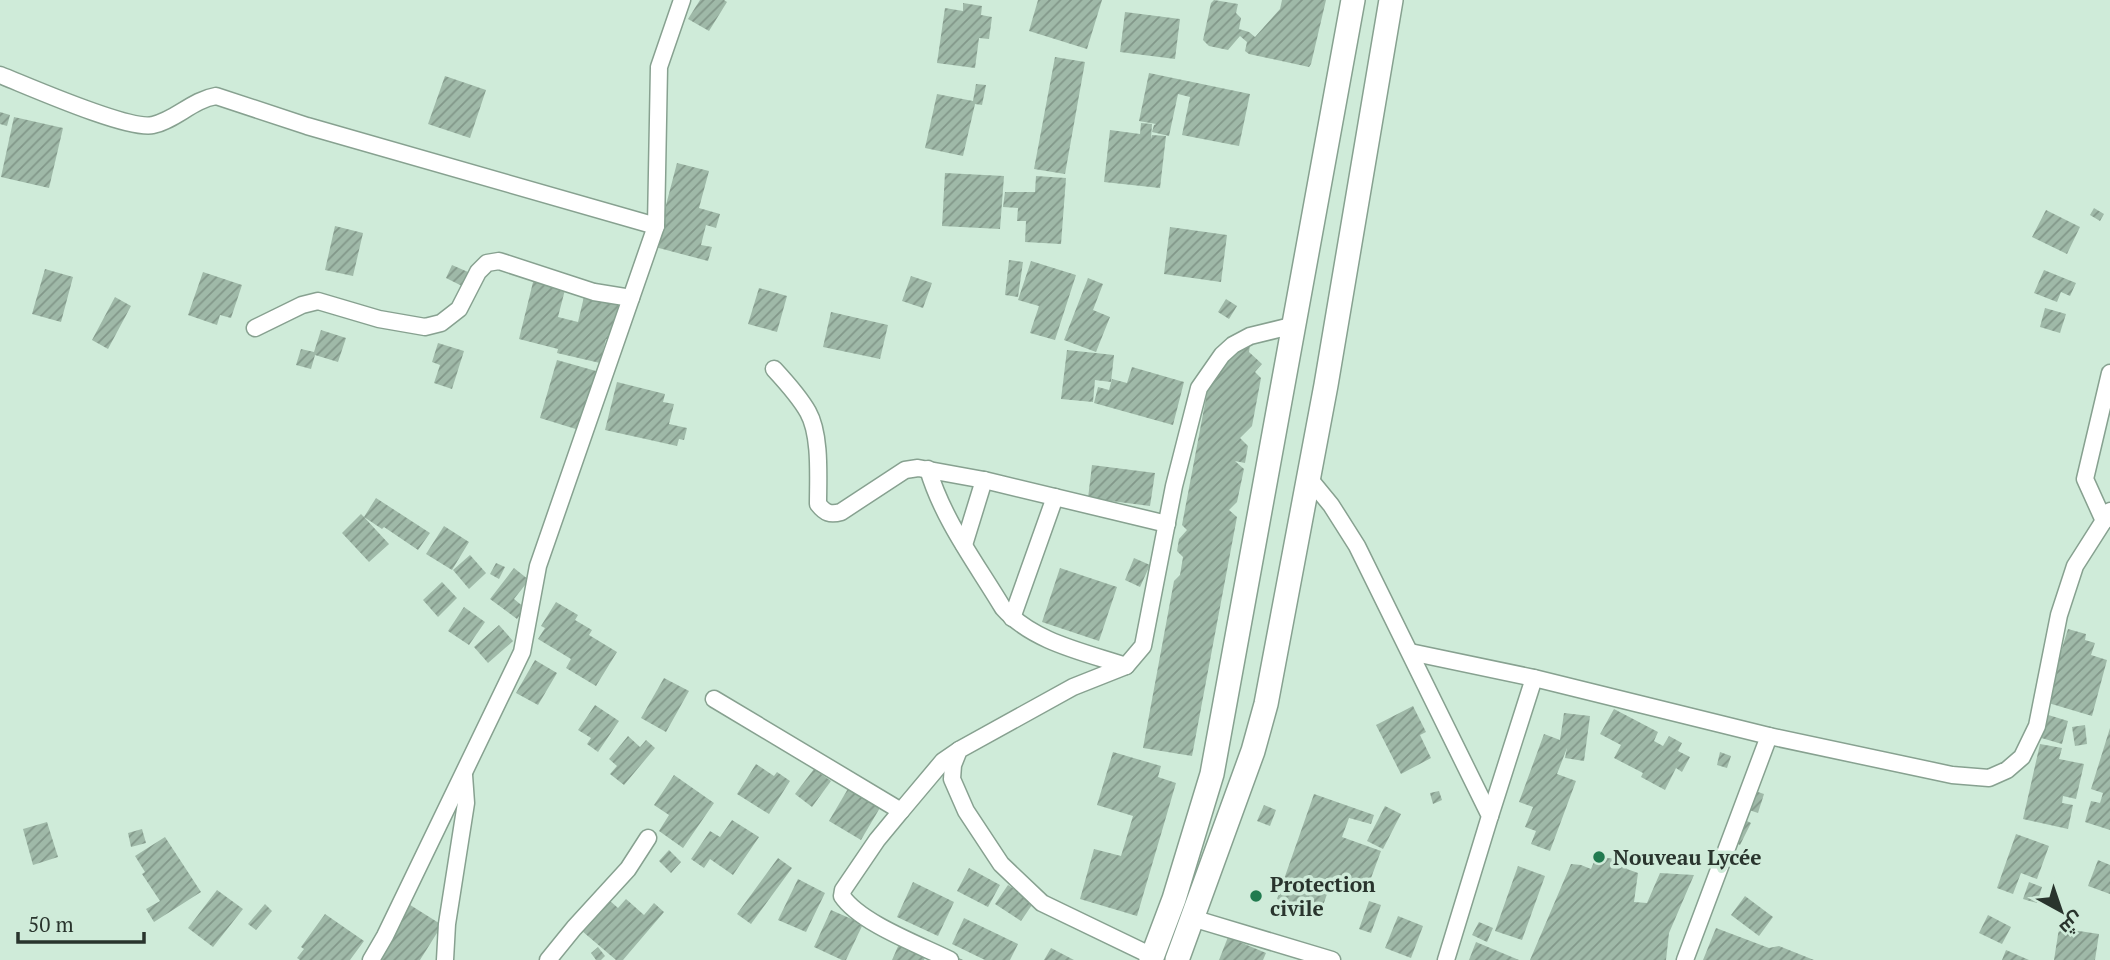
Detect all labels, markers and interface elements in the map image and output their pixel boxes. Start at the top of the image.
place label: Nouveau Lycée [1613,843,1762,871]
marker: Nouveau Lycée [1591,849,1607,865]
place label: Protection civile [1270,870,1376,922]
north arrow [2026,876,2096,946]
marker: Protection civile [1248,888,1264,904]
scale bar [18,900,144,944]
text: ش [2055,907,2090,942]
text: 50 m [28,910,74,938]

